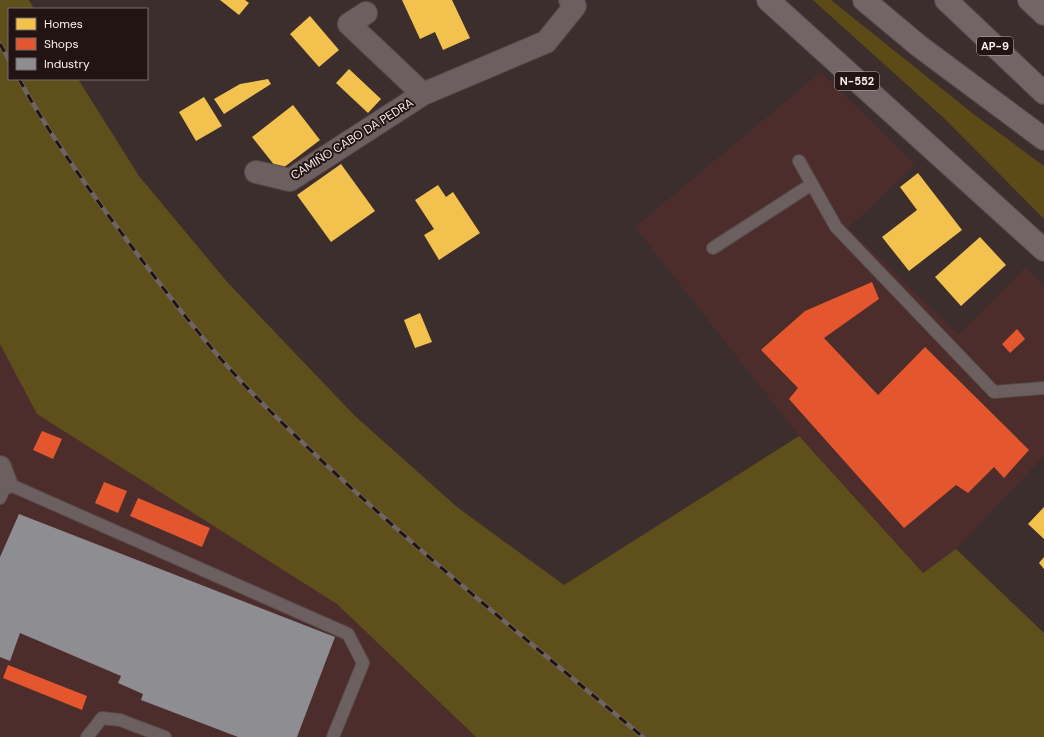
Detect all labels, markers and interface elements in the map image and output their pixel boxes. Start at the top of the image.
legend [8,8,148,80]
text: Homes [44,16,83,32]
text: Shops [44,36,79,52]
road number: AP-9 [977,37,1013,55]
text: Industry [44,56,90,72]
road number: N-552 [835,72,879,90]
street label: CAMIÑO CABO DA PEDRA [288,95,416,183]

